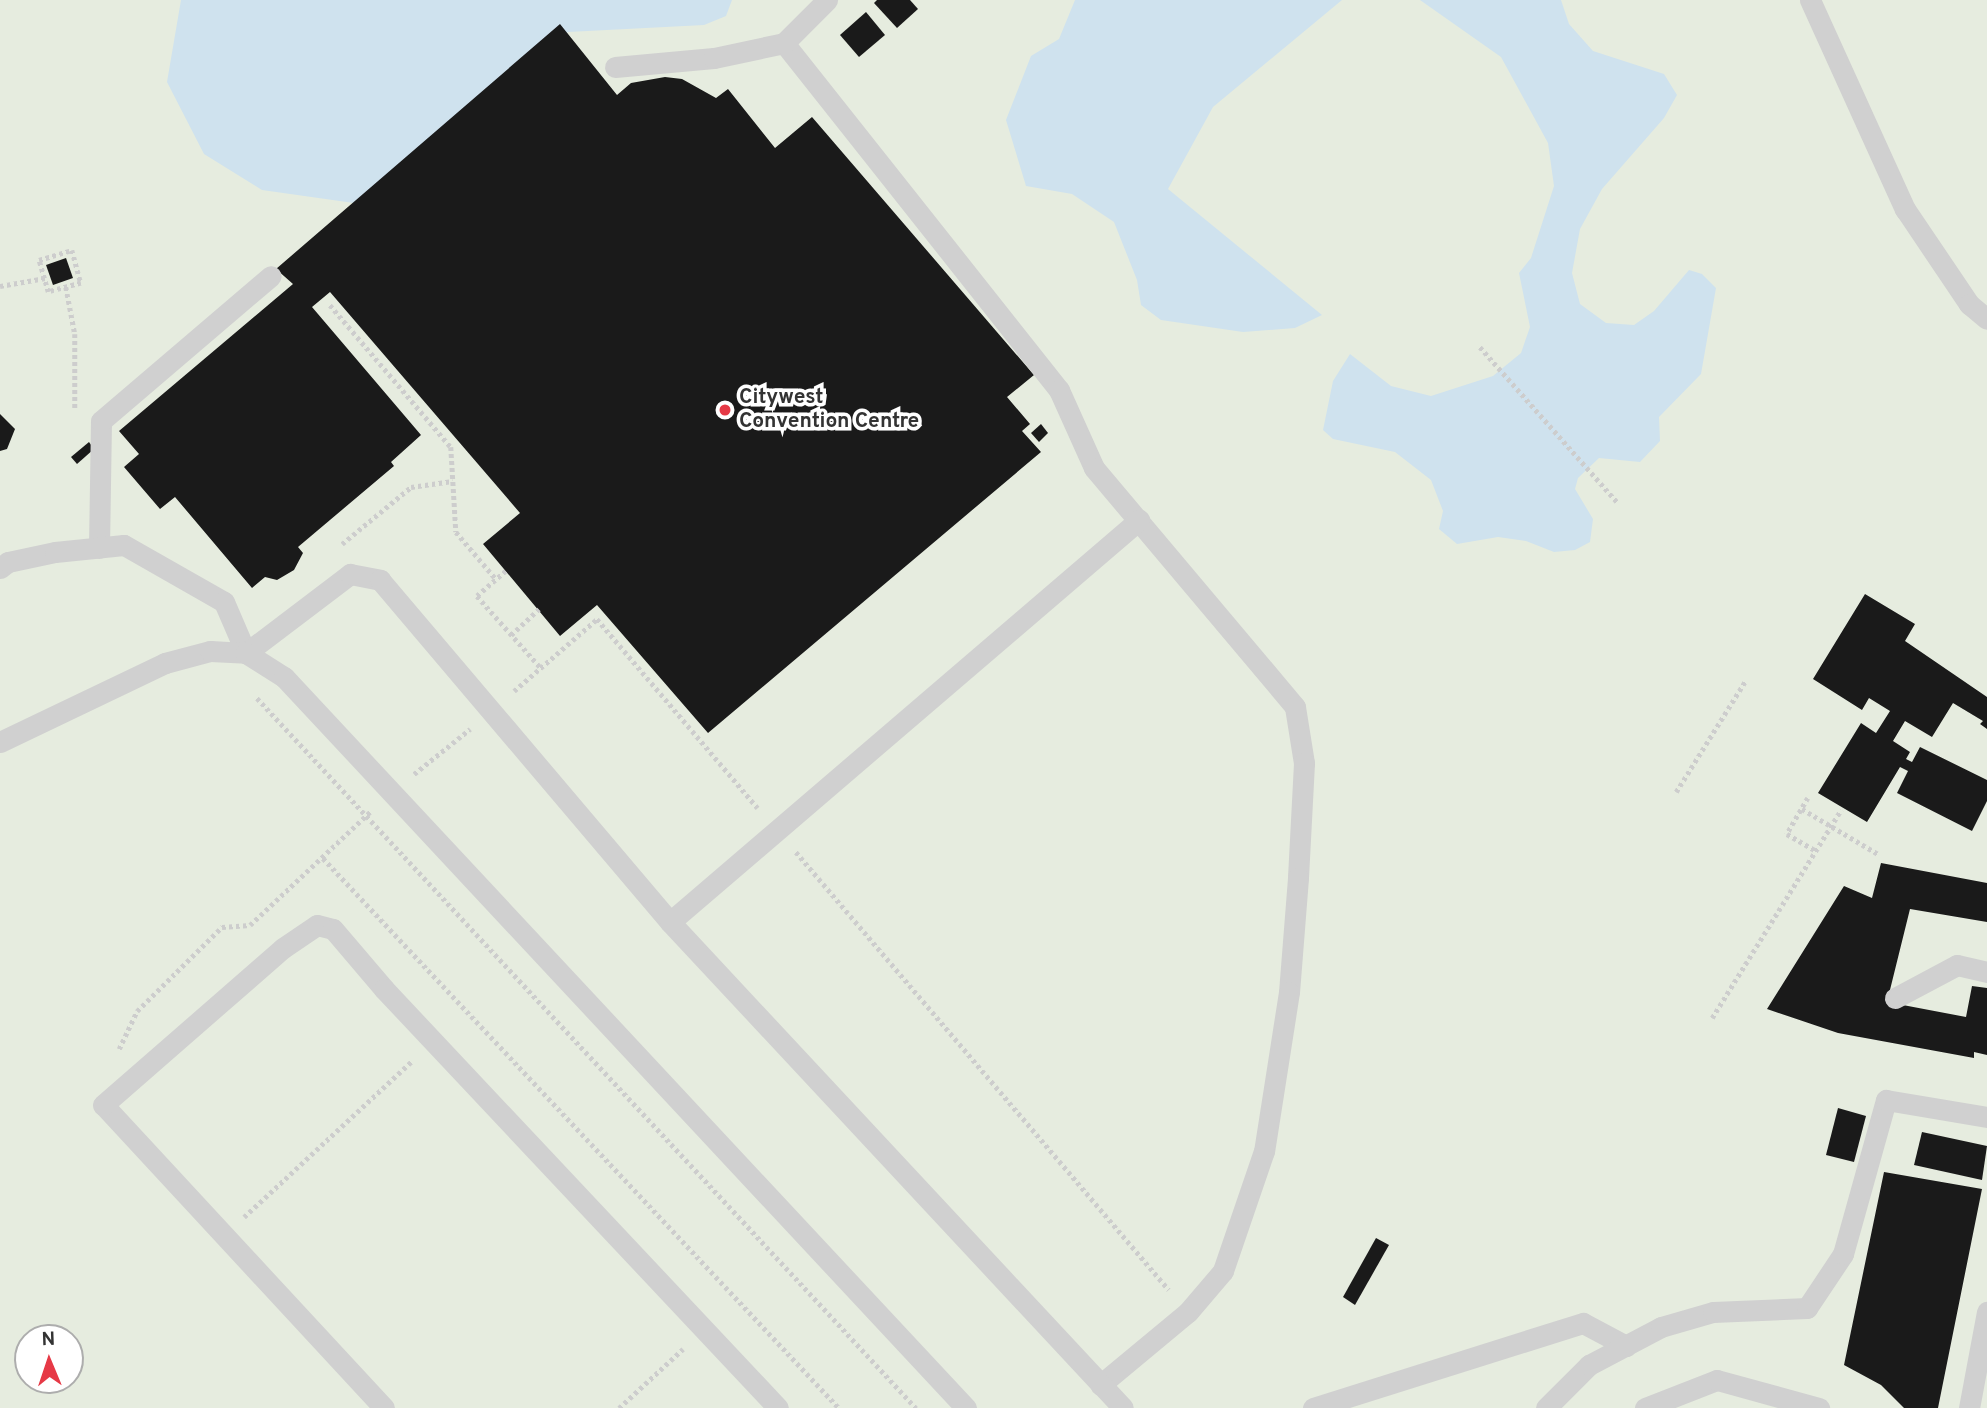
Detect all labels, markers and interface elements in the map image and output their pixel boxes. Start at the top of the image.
place label: Citywest Convention Centre [739,385,919,435]
marker: Citywest Convention Centre [717,402,733,418]
north arrow [14,1324,84,1394]
text: N [41,1328,56,1352]

